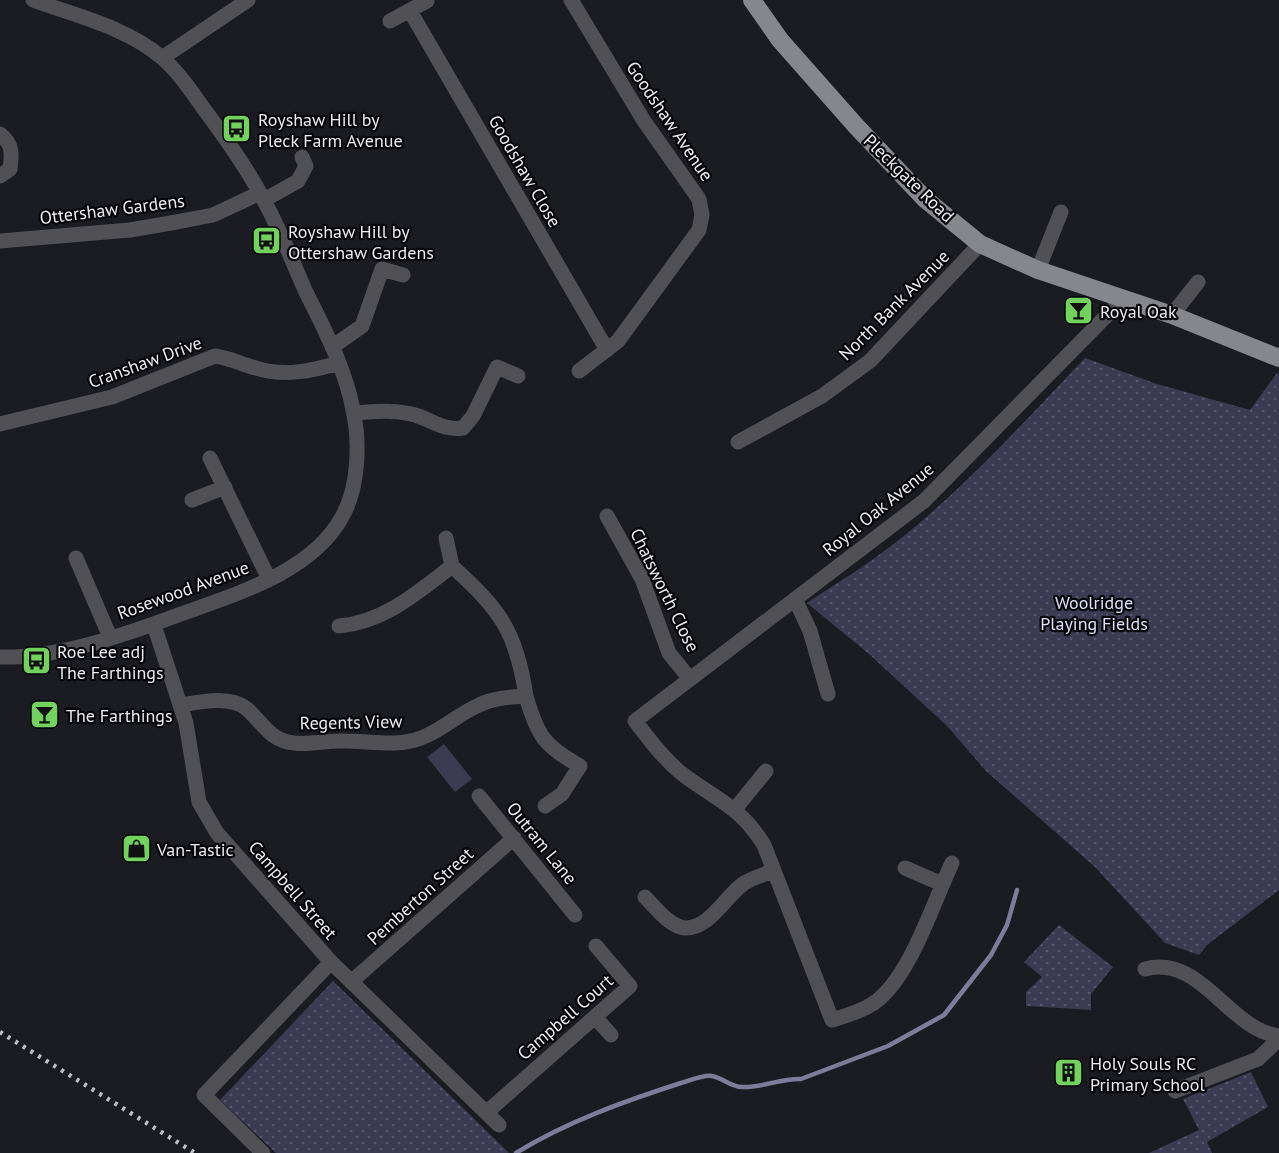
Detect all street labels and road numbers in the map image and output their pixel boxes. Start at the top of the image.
street label: Goodshaw Avenue [621,57,719,185]
street label: Goodshaw Close [484,111,566,231]
street label: Pleckgate Road [859,129,959,227]
street label: Ottershaw Gardens [38,189,186,229]
street label: North Bank Avenue [834,245,954,365]
street label: Cranshaw Drive [85,331,205,393]
street label: Royal Oak Avenue [818,457,938,561]
street label: Chatsworth Close [625,524,705,656]
street label: Rosewood Avenue [114,556,252,624]
street label: Regents View [299,710,403,734]
street label: Outram Lane [502,797,582,889]
street label: Campbell Street [244,836,342,944]
street label: Pemberton Street [362,842,478,950]
street label: Campbell Court [512,969,618,1065]

